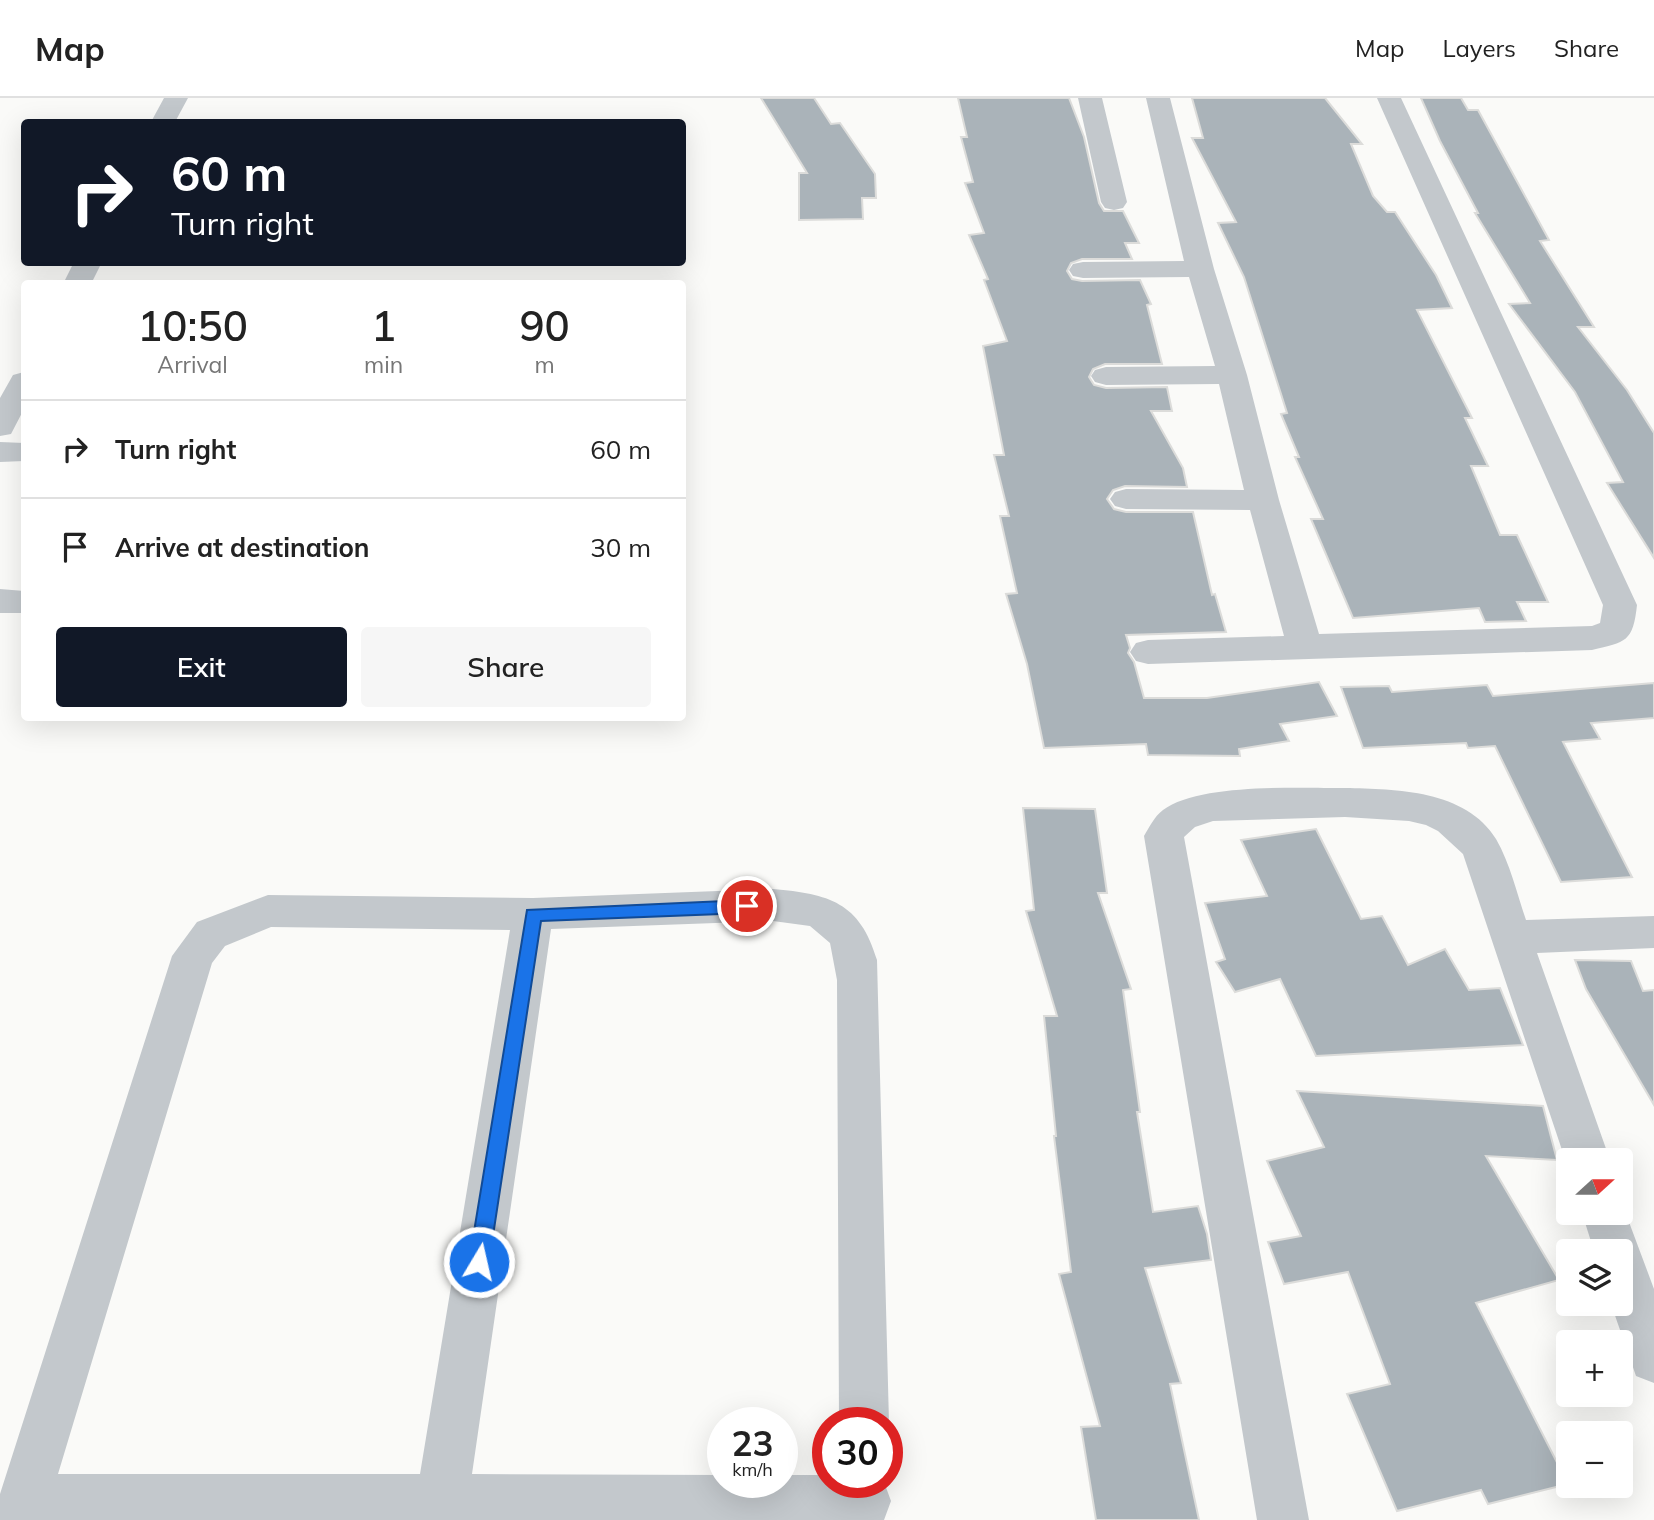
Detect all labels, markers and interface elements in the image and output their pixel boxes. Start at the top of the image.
text: Map [35,28,105,69]
text: Map [1355,33,1404,63]
text: Layers [1442,33,1516,63]
text: Share [1554,33,1619,63]
text: 60 m [171,142,287,203]
icon: right [56,147,147,238]
text: Turn right [171,203,314,243]
text: 10:50 [137,299,248,352]
text: 1 [371,299,396,352]
text: 90 [519,299,570,352]
text: Arrival [157,350,228,379]
text: min [364,350,403,379]
text: m [534,350,555,379]
icon: right [56,430,94,468]
text: Turn right [115,433,236,466]
text: 60 m [590,433,651,466]
icon: arrive [56,528,94,566]
text: Arrive at destination [115,531,370,564]
text: 30 m [590,531,651,564]
button: Exit [56,627,347,707]
button: Share [361,627,651,707]
pin [717,876,777,936]
icon: arrive [728,887,766,925]
north arrow [1556,1148,1633,1225]
map controls [1556,1148,1633,1498]
position arrow [442,1225,516,1299]
button: layers [1556,1239,1633,1316]
button: + [1556,1330,1633,1407]
speed limit sign: 30 [812,1407,903,1498]
text: 23 [731,1421,774,1465]
button: − [1556,1421,1633,1498]
text: km/h [732,1458,773,1481]

